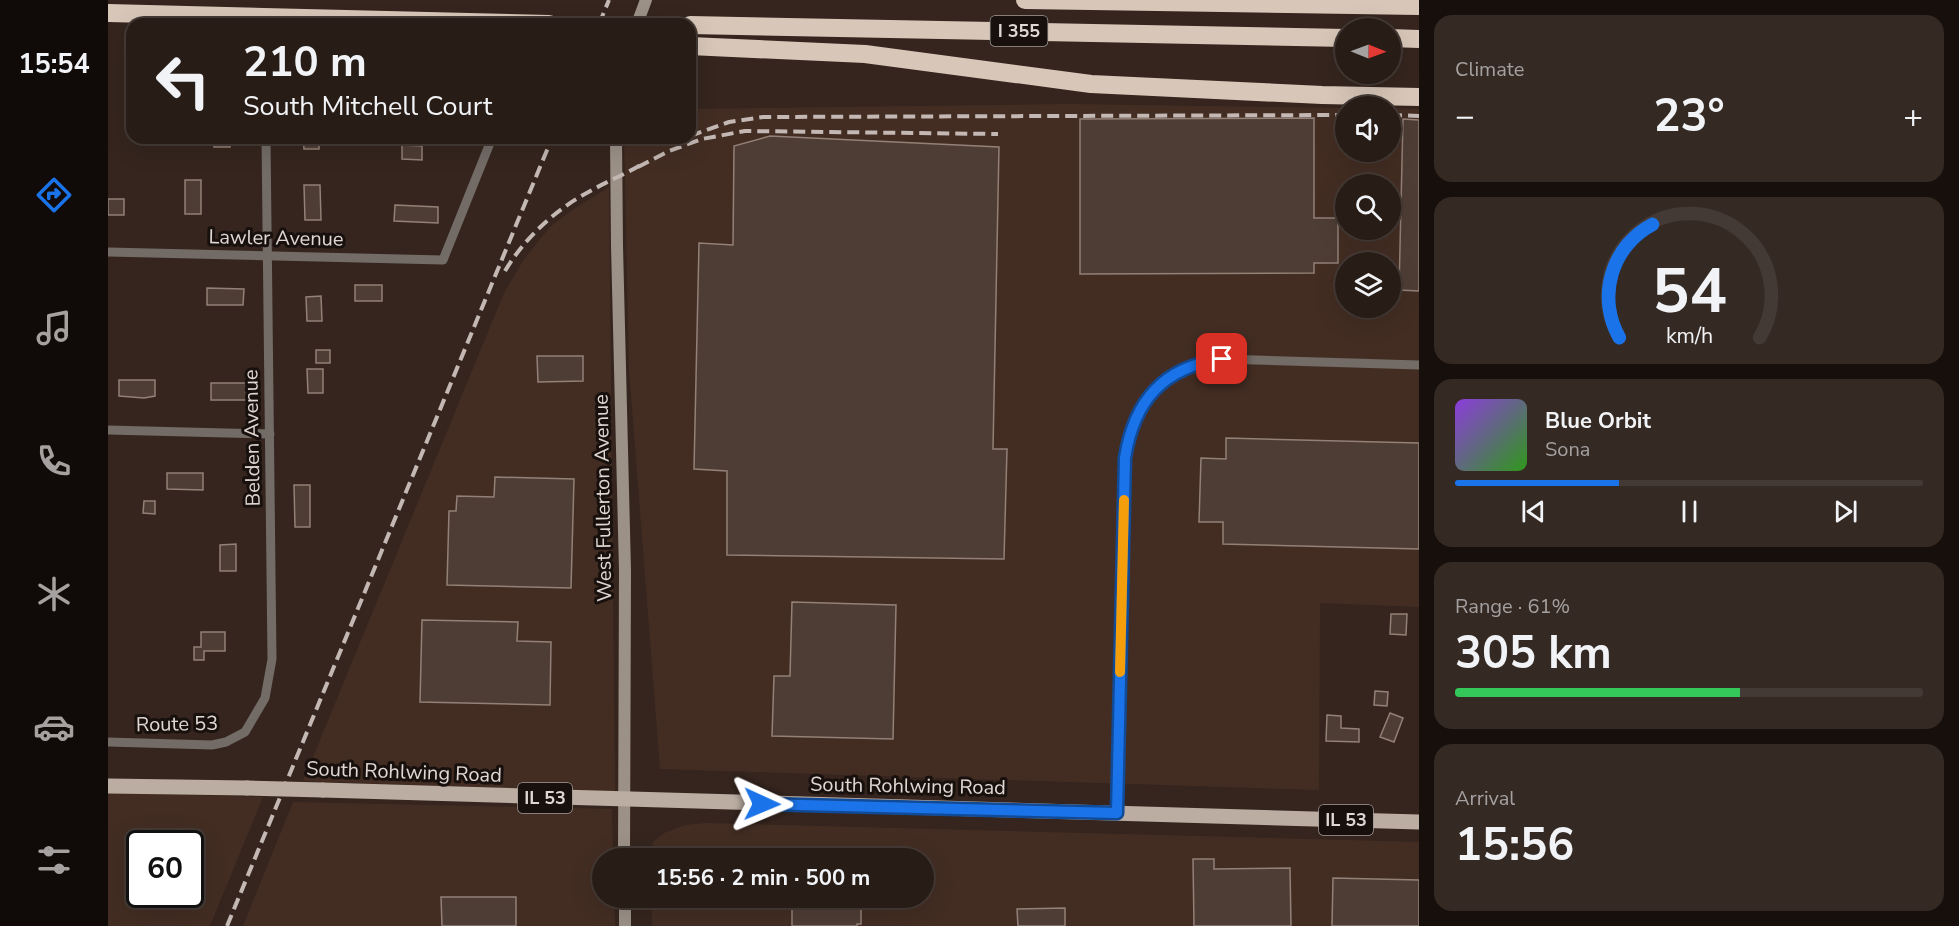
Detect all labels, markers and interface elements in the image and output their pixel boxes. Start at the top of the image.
road number: I 355 [990,16,1048,46]
north arrow [1335,18,1401,84]
map controls [1335,18,1401,318]
text: 210 m [243,34,367,91]
icon: left [144,42,222,120]
text: 15:54 [18,46,90,83]
text: Climate [1455,56,1524,83]
text: 23° [1653,86,1725,147]
text: South Mitchell Court [243,88,493,125]
text: − [1455,94,1475,139]
text: + [1903,94,1923,139]
button: sound [1335,96,1401,162]
icon: directions [33,174,75,216]
button: search [1335,174,1401,240]
street label: Lawler Avenue [208,223,344,253]
text: 54 [1652,249,1726,334]
button: layers [1335,252,1401,318]
icon: music [33,307,75,349]
text: km/h [1665,321,1713,351]
pin [1196,333,1247,384]
icon: arrive [1205,342,1238,375]
street label: Belden Avenue [237,369,267,507]
street label: West Fullerton Avenue [588,394,618,602]
text: Blue Orbit [1545,406,1651,436]
text: Sona [1545,436,1590,463]
icon: phone [33,440,75,482]
icon: previous [1517,495,1550,528]
icon: pause [1673,495,1706,528]
icon: next [1829,495,1862,528]
icon: climate [33,573,75,615]
text: Range · 61% [1455,593,1570,620]
text: 305 km [1455,623,1612,684]
icon: car [33,706,75,748]
street label: Route 53 [136,710,218,738]
street label: South Rohlwing Road [306,755,502,789]
street label: South Rohlwing Road [810,771,1006,801]
position arrow [730,772,794,836]
road number: IL 53 [518,783,572,813]
text: Arrival [1455,785,1515,812]
road number: IL 53 [1319,805,1373,835]
text: 15:56 [1455,815,1574,876]
speed limit sign: 60 [126,830,204,908]
icon: filters [33,839,75,881]
text: 15:56 · 2 min · 500 m [656,863,870,893]

